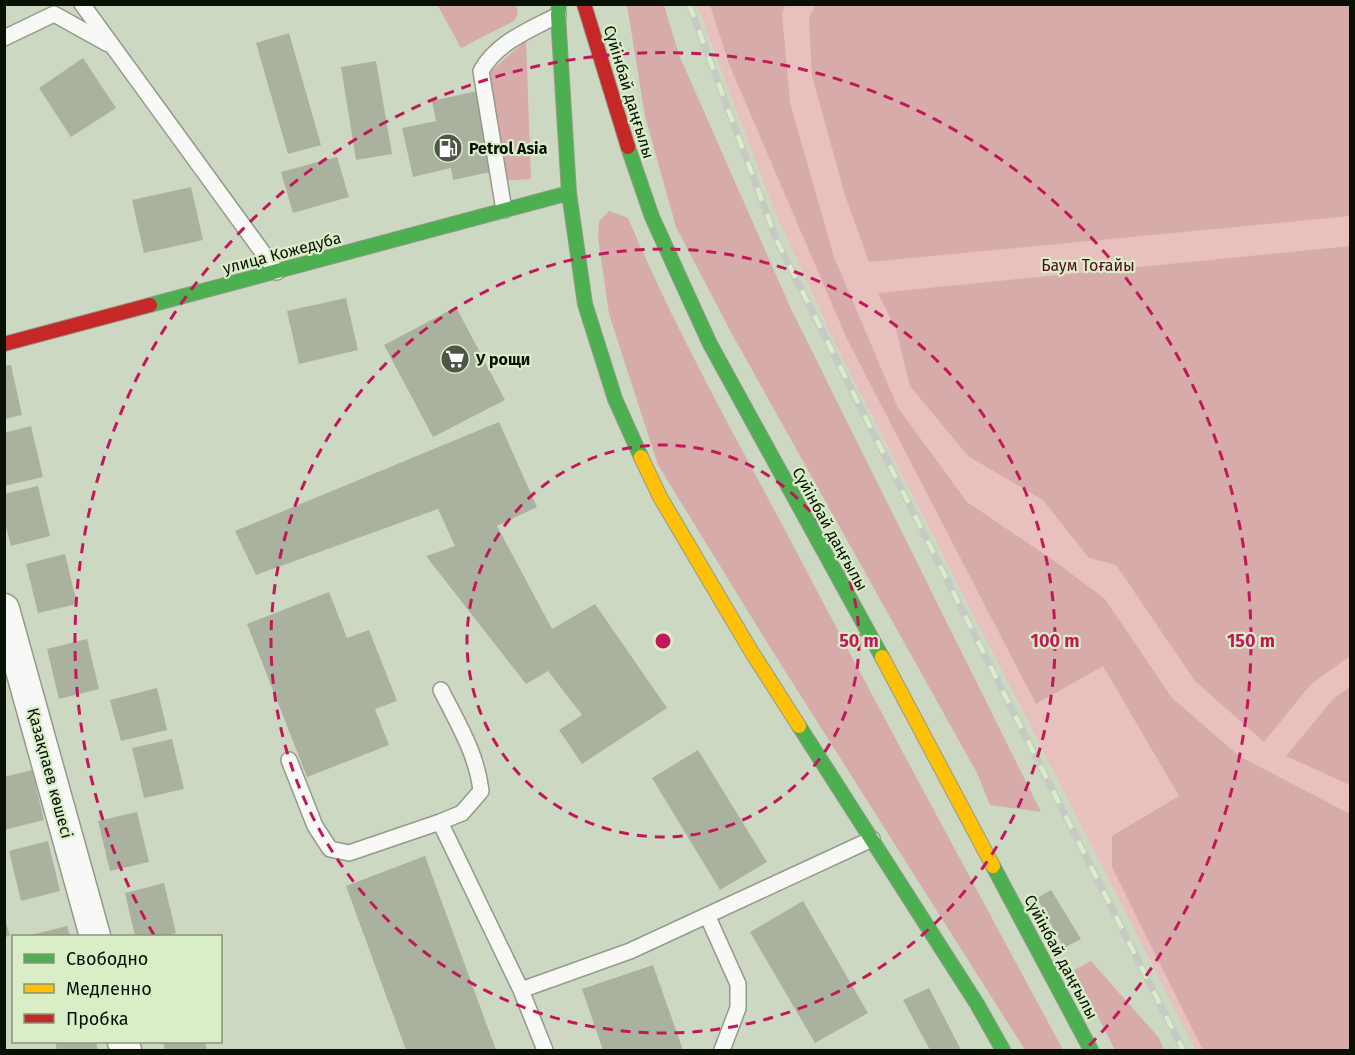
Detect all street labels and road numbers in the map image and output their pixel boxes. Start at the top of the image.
street label: Сүйінбай даңғылы [600,23,658,161]
street label: улица Кожедуба [221,228,343,278]
street label: Сүйінбай даңғылы [788,464,872,594]
street label: Қазақпаев көшесі [23,706,77,840]
street label: Сүйінбай даңғылы [1020,892,1102,1022]

